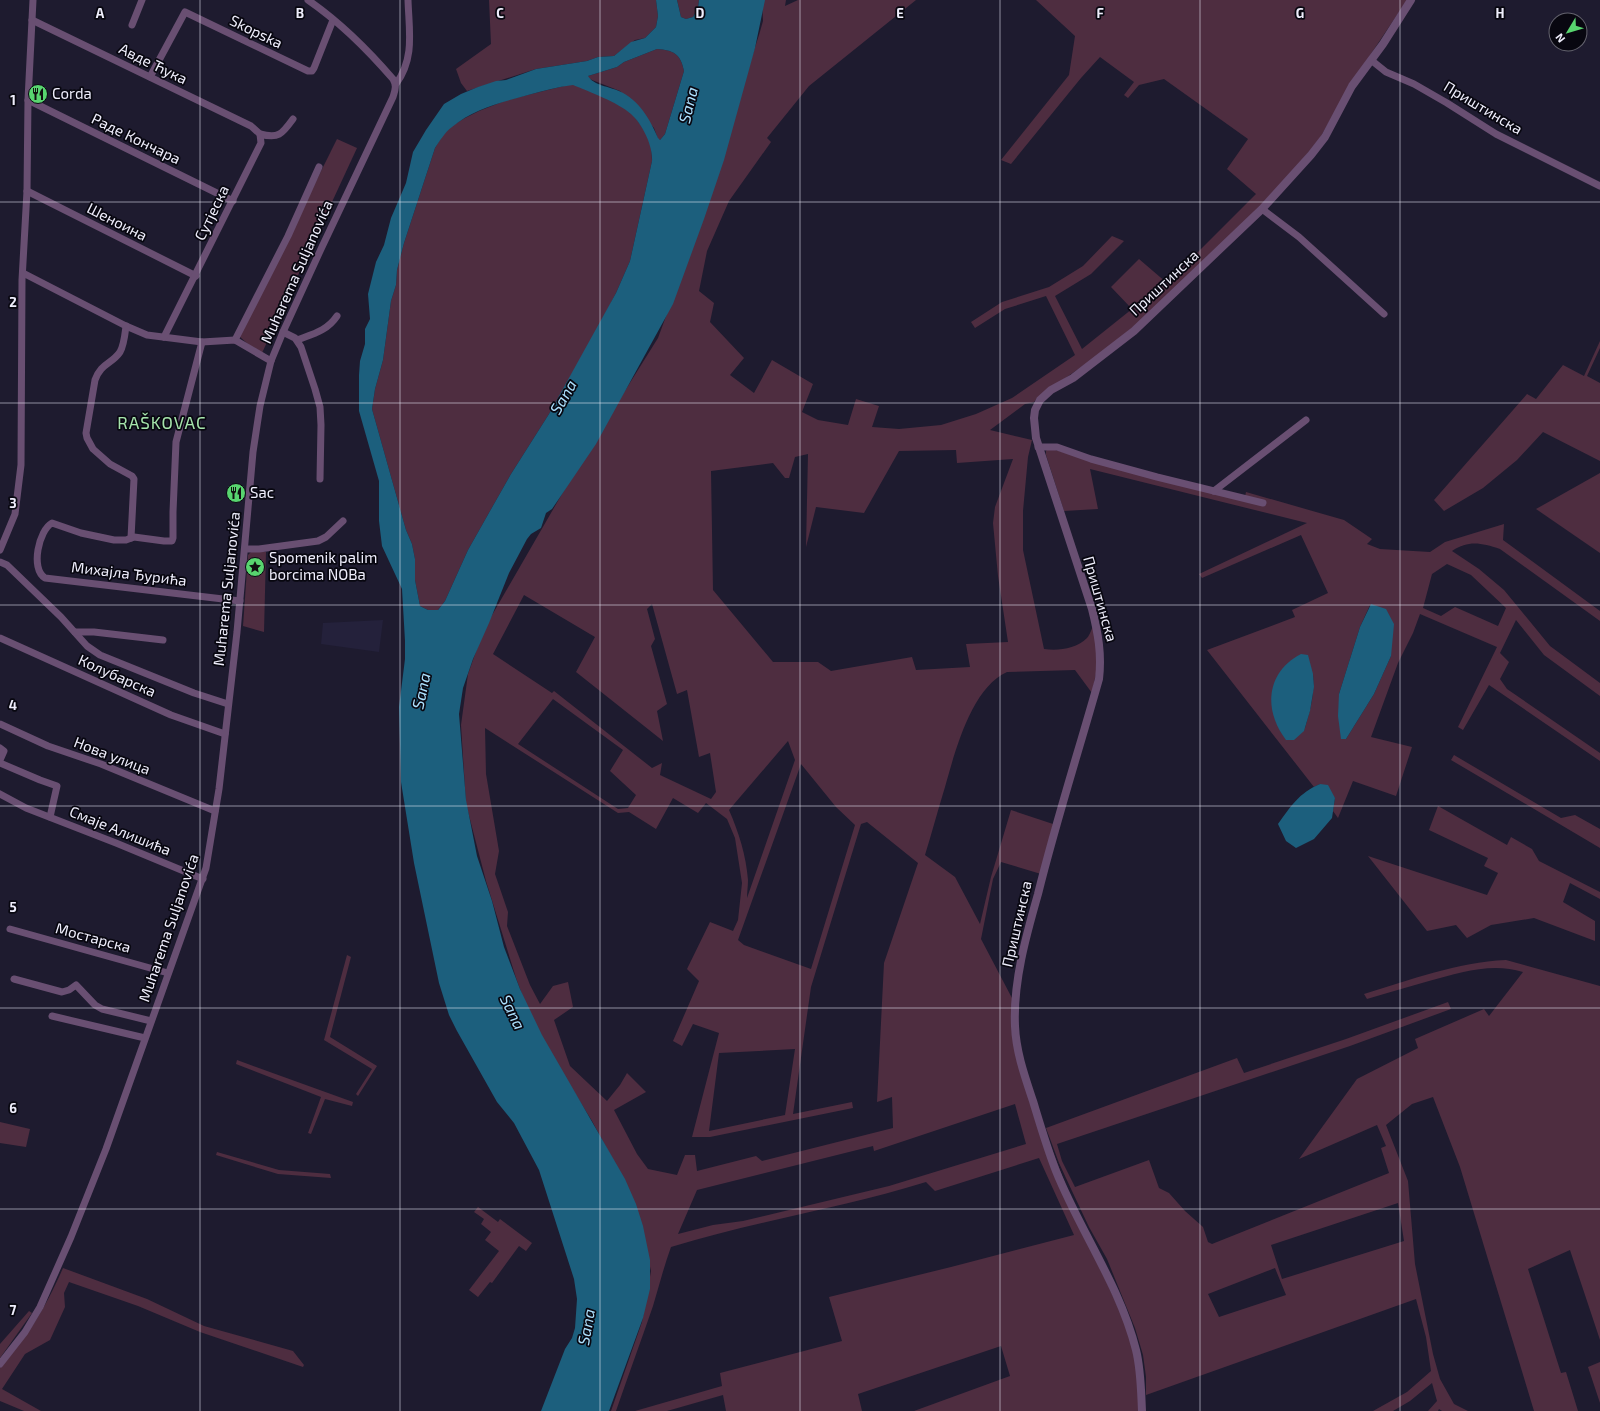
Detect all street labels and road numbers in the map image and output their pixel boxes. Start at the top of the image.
street label: Skopska [227,11,286,52]
street label: Авде Ћука [116,39,190,88]
street label: Приштинска [1441,77,1526,138]
street label: Раде Кончара [89,109,184,167]
street label: Сутјеска [190,182,233,244]
street label: Muharema Suljanovića [256,197,337,346]
street label: Шеноина [84,198,151,244]
street label: Приштинска [1125,246,1202,319]
street label: Muharema Suljanovića [209,511,244,667]
street label: Приштинска [1080,554,1122,644]
street label: Михајла Ђурића [70,557,188,590]
street label: Колубарска [75,650,159,701]
street label: Нова улица [71,732,153,779]
street label: Смаје Алишића [67,802,174,860]
street label: Muharema Suljanovića [134,851,203,1004]
street label: Приштинска [997,879,1035,969]
street label: Мостарска [54,918,133,956]

